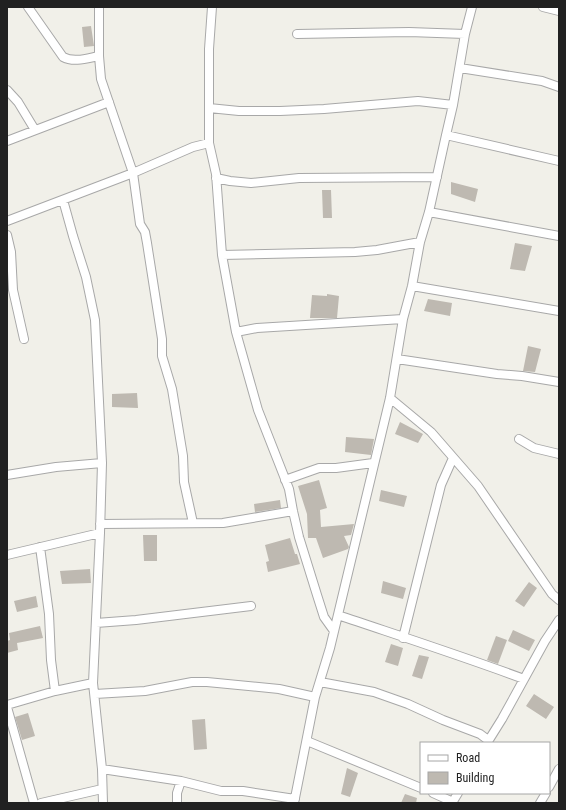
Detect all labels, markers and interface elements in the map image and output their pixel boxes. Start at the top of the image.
legend [420,742,550,794]
text: Road [456,751,480,765]
text: Building [456,771,494,785]

